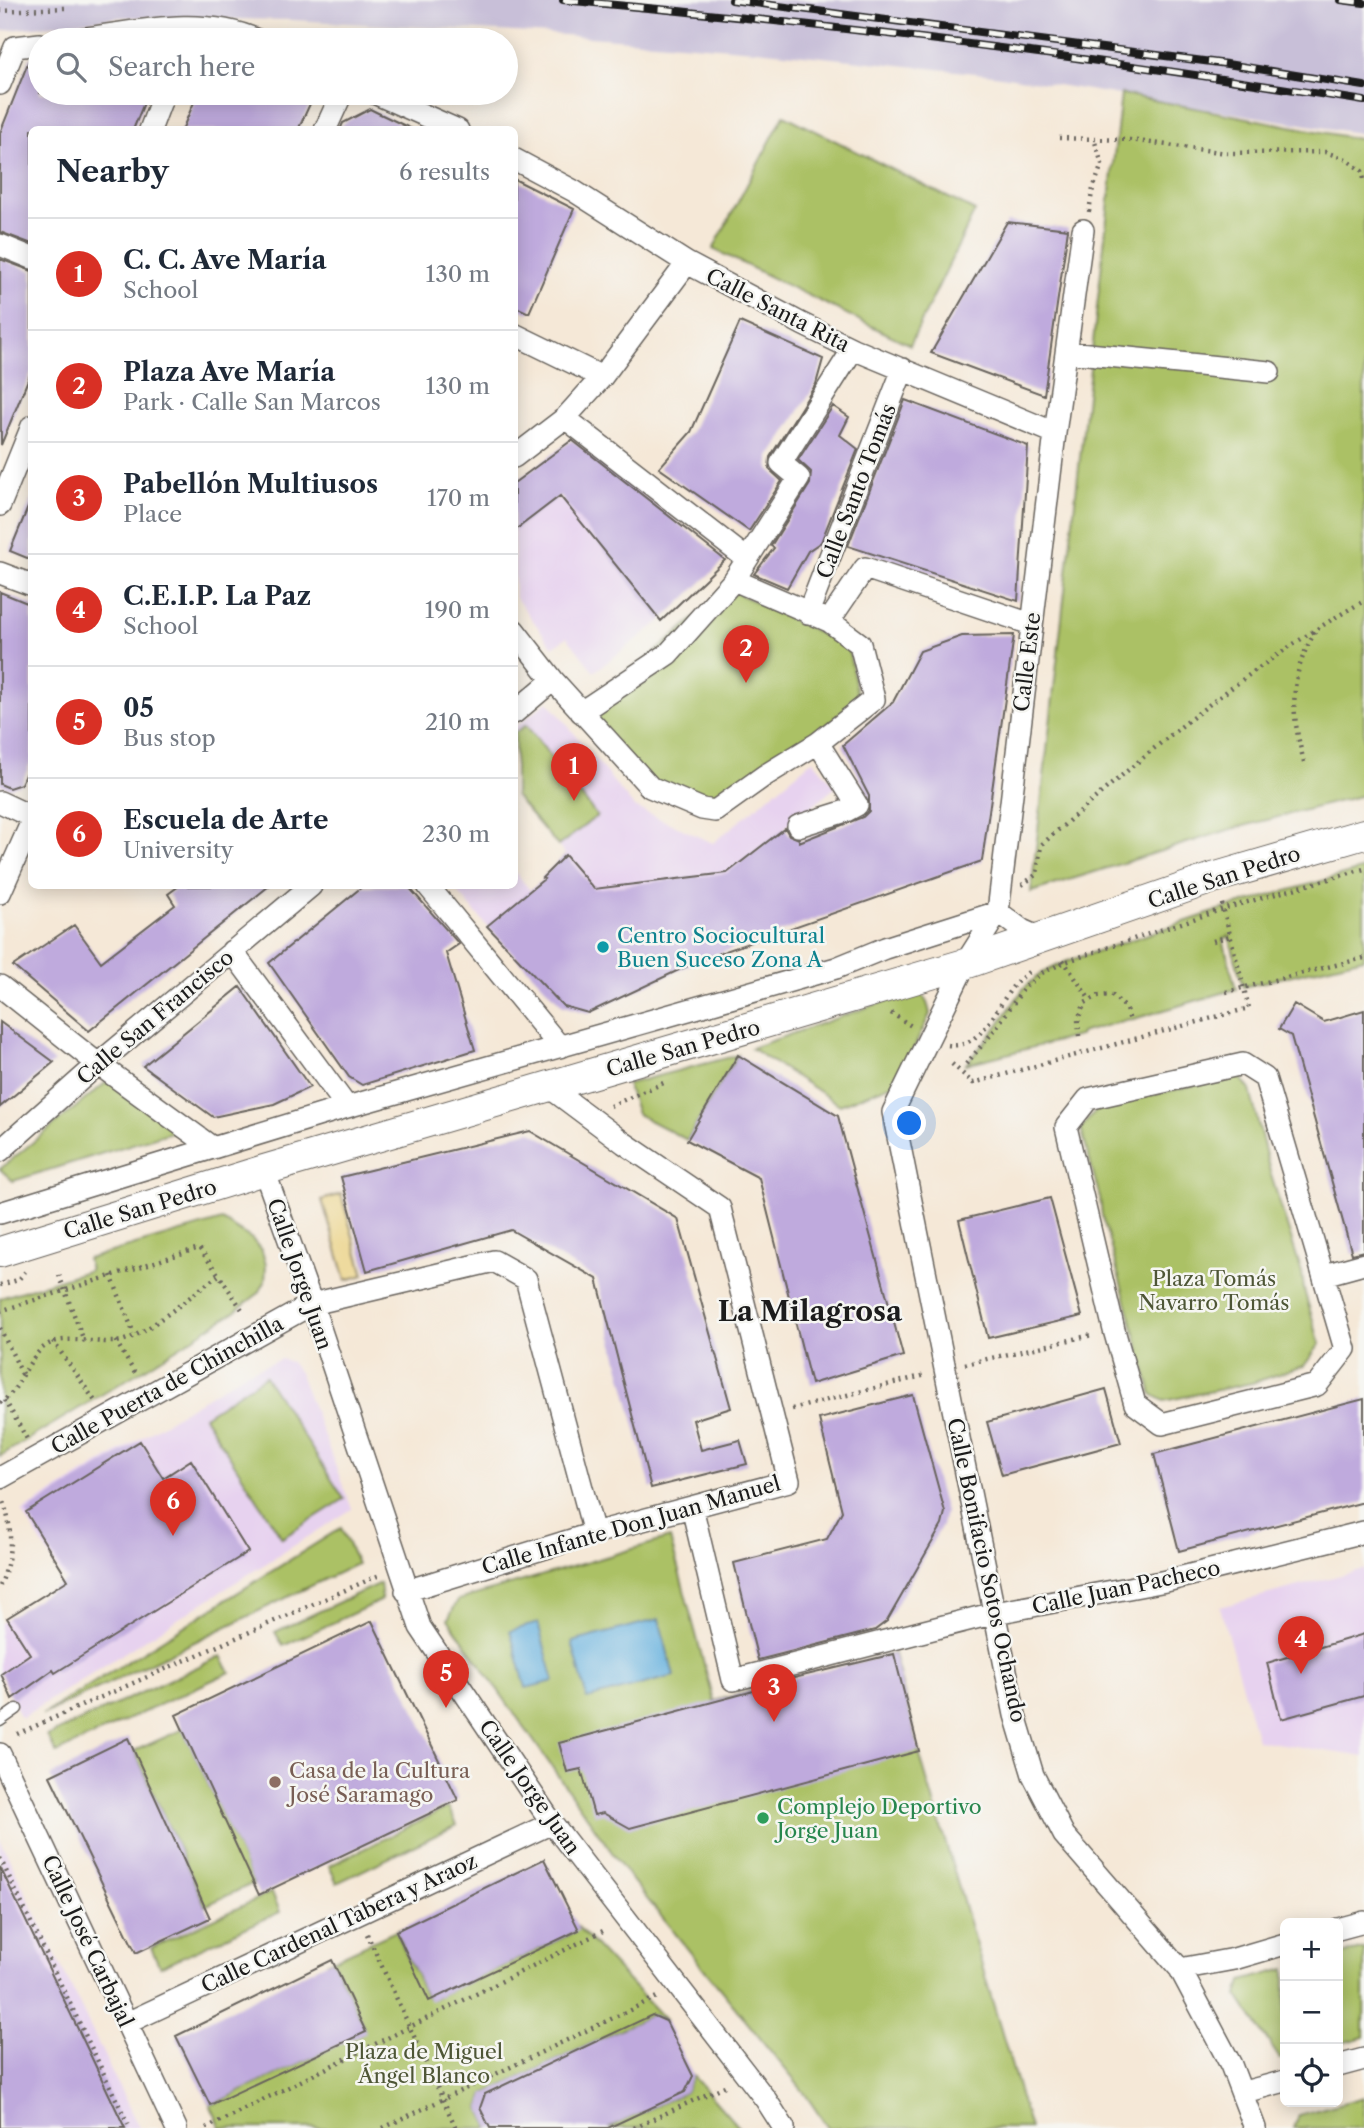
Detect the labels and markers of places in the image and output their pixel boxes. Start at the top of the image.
pin: 2 [723,625,769,683]
pin: 1 [551,743,597,801]
place label: Centro Sociocultural Buen Suceso Zona A [617,923,825,972]
marker: Centro Sociocultural Buen Suceso Zona A [595,939,611,955]
pin: 6 [150,1478,196,1536]
pin: 4 [1278,1616,1324,1674]
pin: 5 [423,1650,469,1708]
pin: 3 [751,1664,797,1722]
place label: Casa de la Cultura José Saramago [286,1758,471,1807]
marker: Casa de la Cultura José Saramago [267,1774,283,1790]
place label: Complejo Deportivo Jorge Juan [774,1794,982,1843]
marker: Complejo Deportivo Jorge Juan [755,1810,771,1826]

